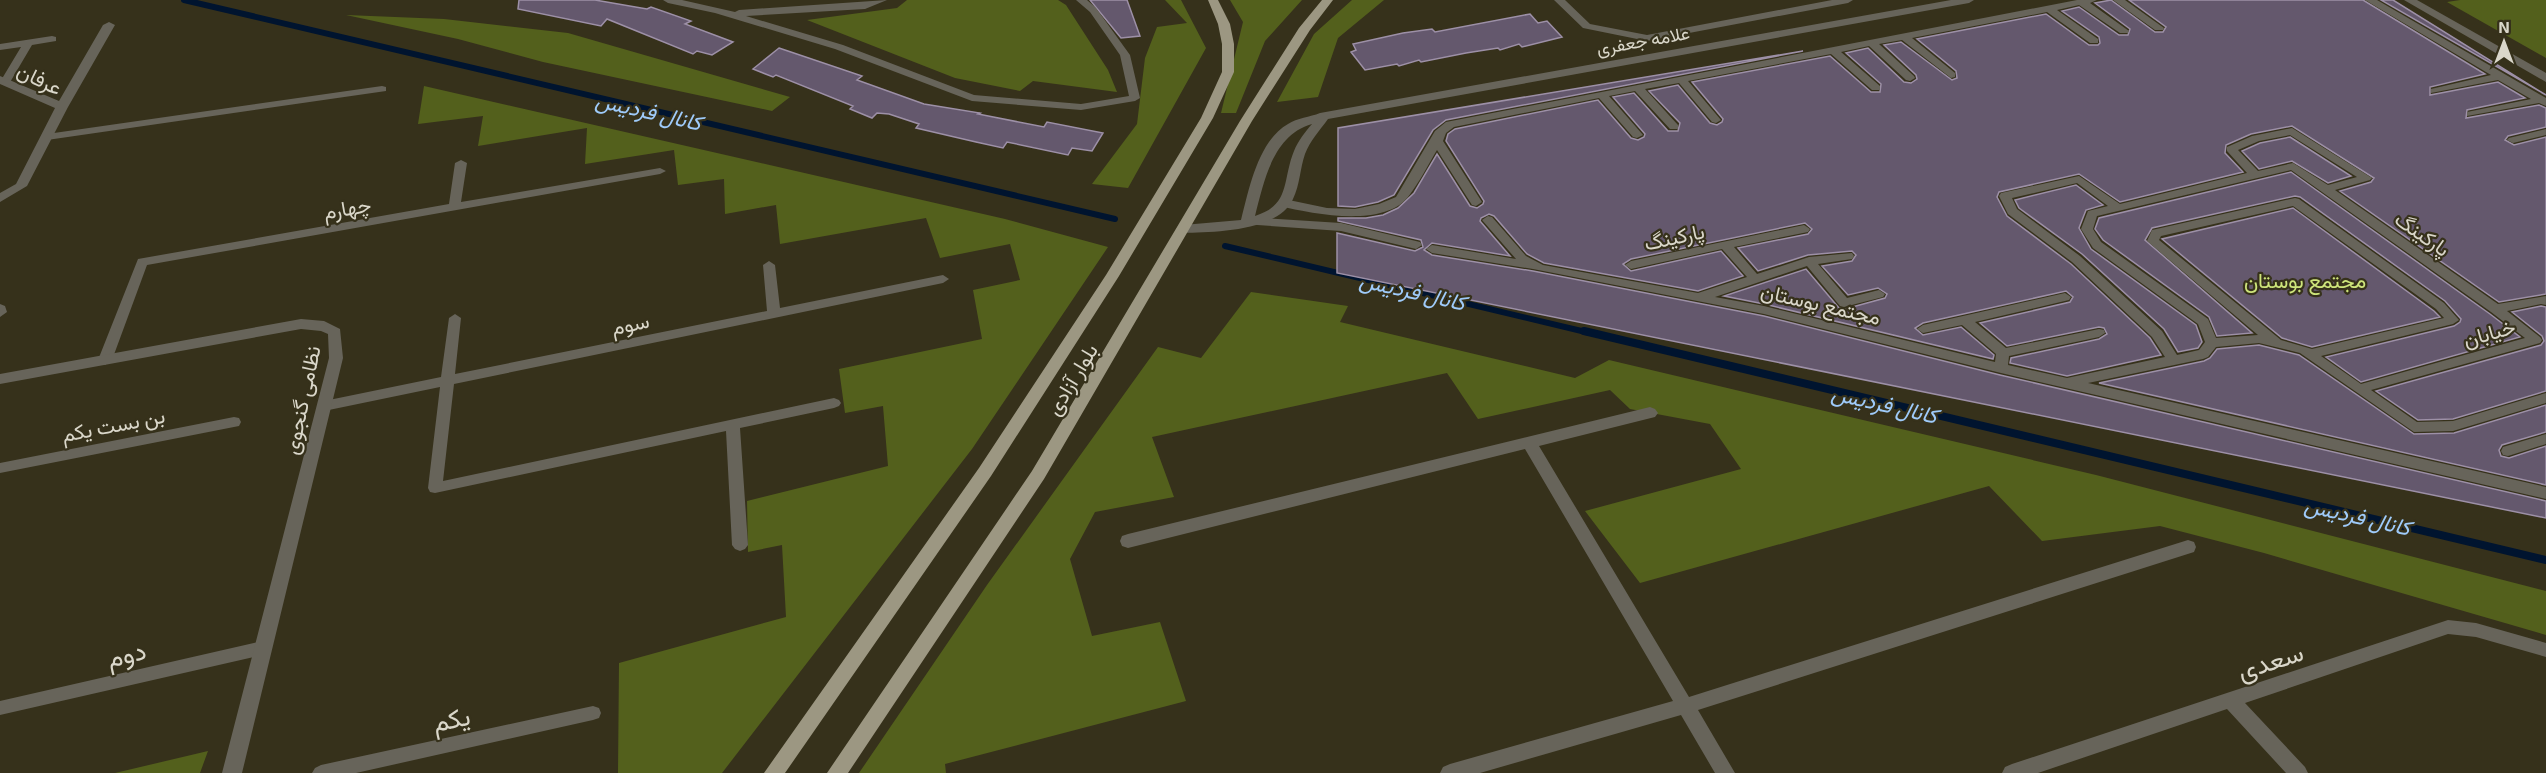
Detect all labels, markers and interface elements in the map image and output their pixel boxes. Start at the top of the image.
north arrow [2474,12,2534,72]
text: N [2498,17,2510,36]
street label: علامه جعفری [1595,21,1691,60]
street label: عرفان [13,56,67,101]
water label: کانال فردیس [593,85,708,137]
street label: چهارم [321,191,373,226]
street label: پارکینگ [2389,205,2455,263]
street label: پارکینگ [1642,217,1707,258]
water label: کانال فردیس [1357,265,1472,317]
park label: مجتمع بوستان [2244,267,2366,295]
street label: مجتمع بوستان [1758,277,1883,332]
street label: سوم [609,307,652,342]
street label: خیابان [2460,313,2518,352]
street label: بلوار آزادی [1040,339,1104,420]
street label: نظامی گنجوی [277,343,327,457]
water label: کانال فردیس [1829,378,1944,430]
street label: بن بست یکم [59,402,167,449]
water label: کانال فردیس [2302,490,2417,542]
street label: دوم [103,633,149,675]
street label: سعدی [2233,635,2308,687]
street label: یکم [429,699,473,740]

